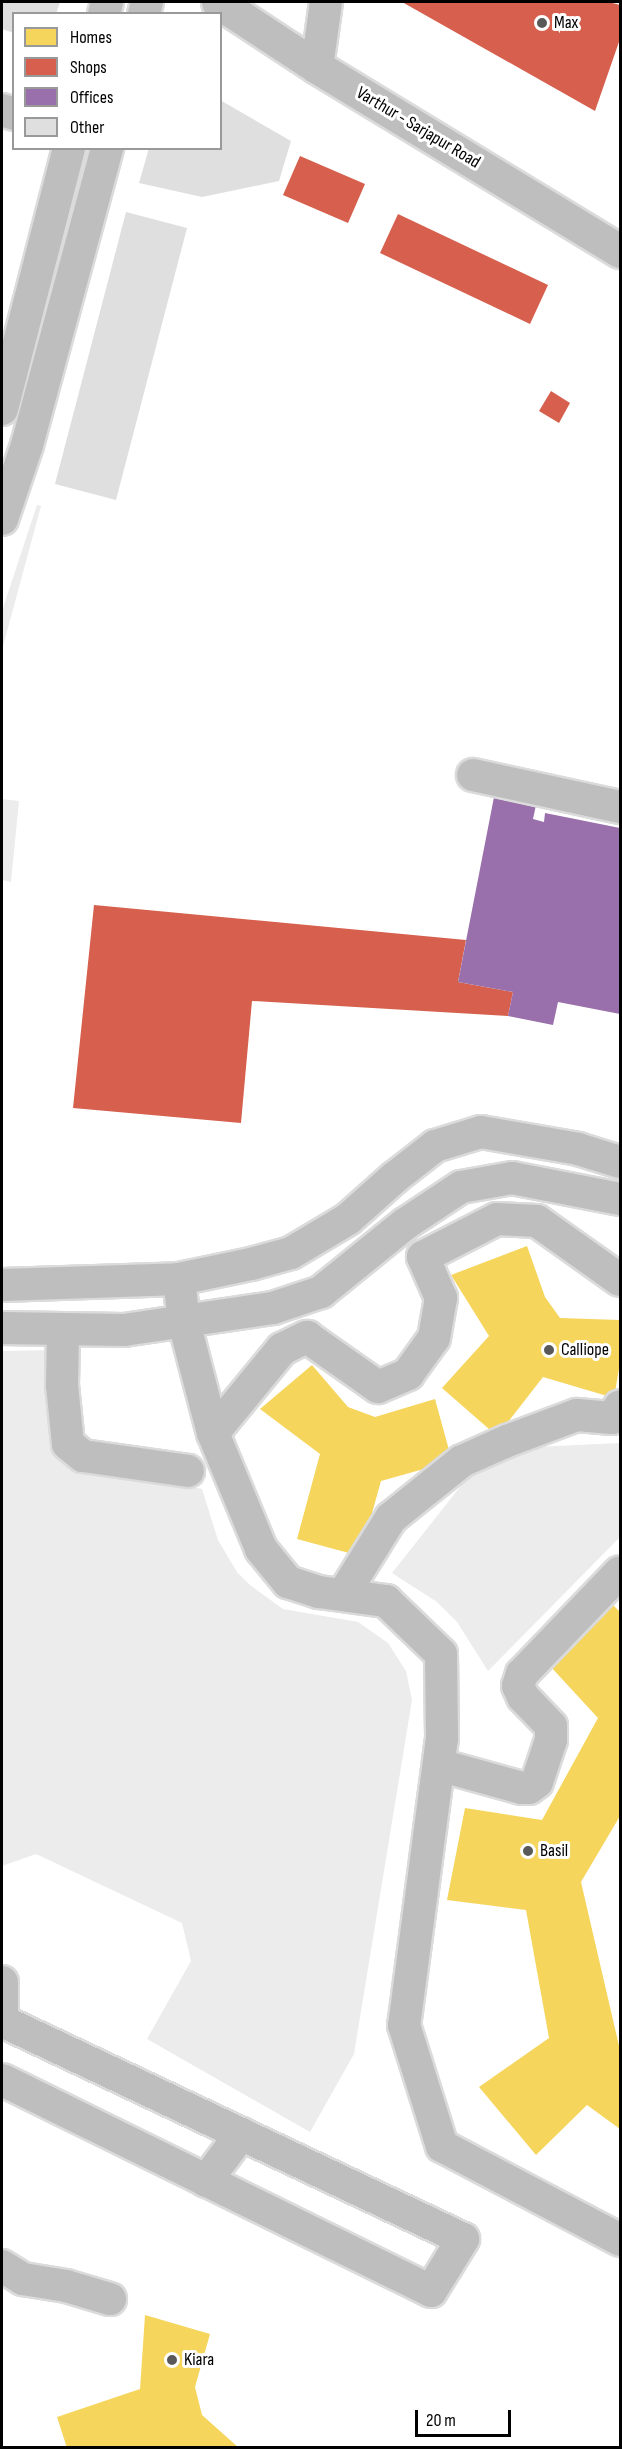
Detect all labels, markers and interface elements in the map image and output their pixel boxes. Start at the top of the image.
legend [12,12,222,150]
place label: Max [554,12,578,34]
marker: Max [535,16,549,30]
text: Homes [70,27,112,48]
text: Shops [70,57,107,78]
street label: Varthur - Sarjapur Road [352,82,484,174]
text: Offices [70,87,113,108]
text: Other [70,117,104,138]
place label: Calliope [561,1339,609,1361]
marker: Calliope [542,1343,556,1357]
place label: Basil [540,1840,568,1862]
marker: Basil [521,1844,535,1858]
place label: Kiara [184,2349,214,2371]
marker: Kiara [165,2353,179,2367]
scale bar [418,2398,514,2436]
text: 20 m [426,2410,456,2431]

